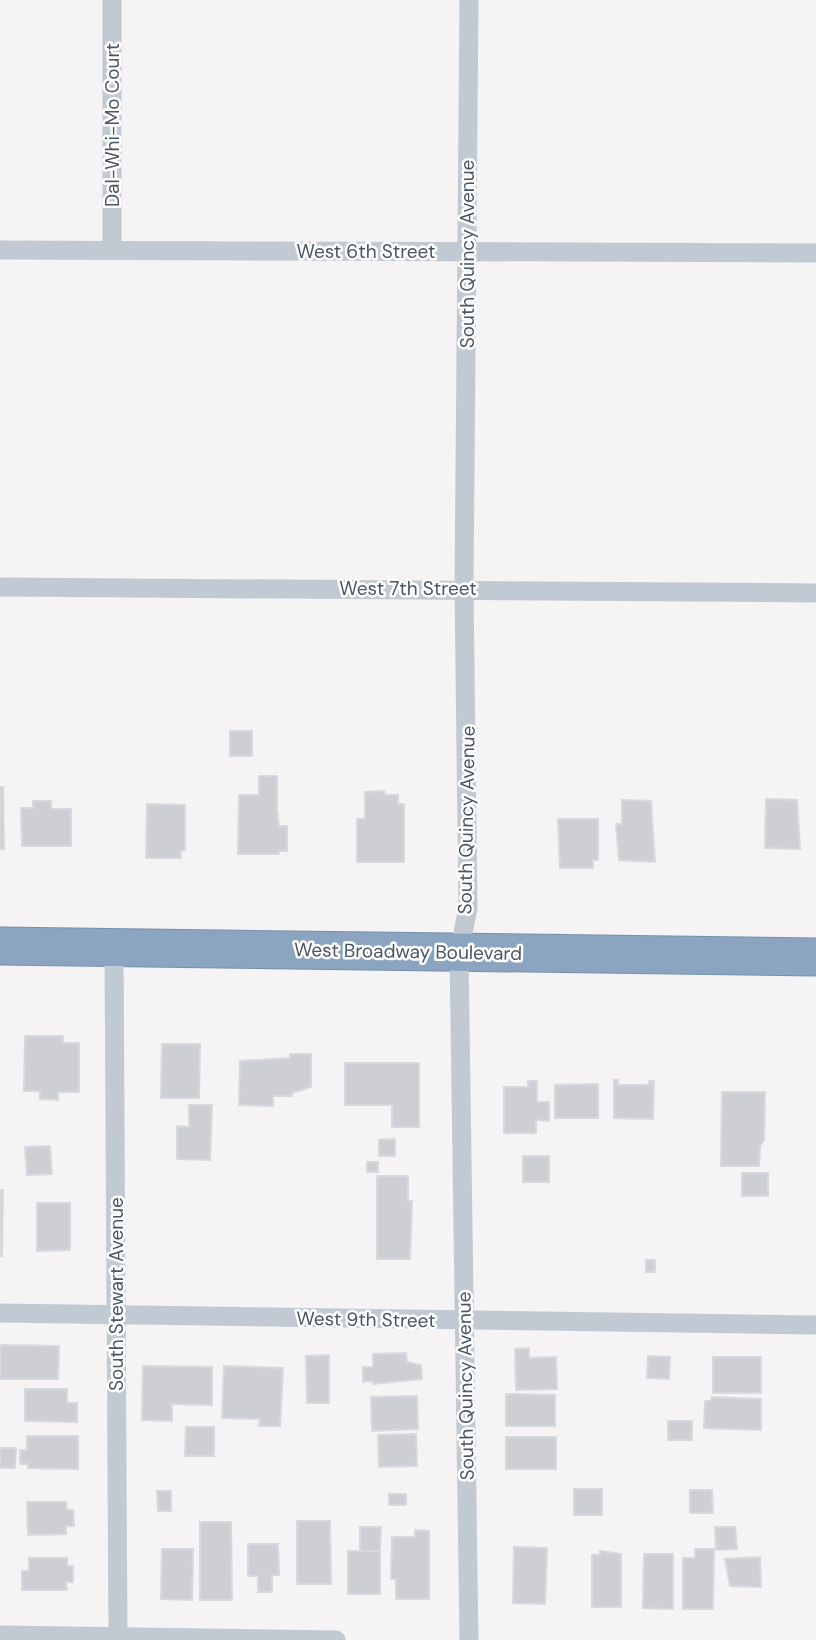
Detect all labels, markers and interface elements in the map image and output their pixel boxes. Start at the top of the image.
street label: Dal-Whi-Mo Court [100,43,125,207]
street label: South Quincy Avenue [455,160,480,348]
street label: West 6th Street [296,239,436,264]
street label: West 7th Street [339,576,477,601]
street label: South Quincy Avenue [452,725,481,915]
street label: West Broadway Boulevard [294,937,522,966]
street label: South Stewart Avenue [104,1197,129,1391]
street label: South Quincy Avenue [451,1291,480,1481]
street label: West 9th Street [296,1306,436,1333]

